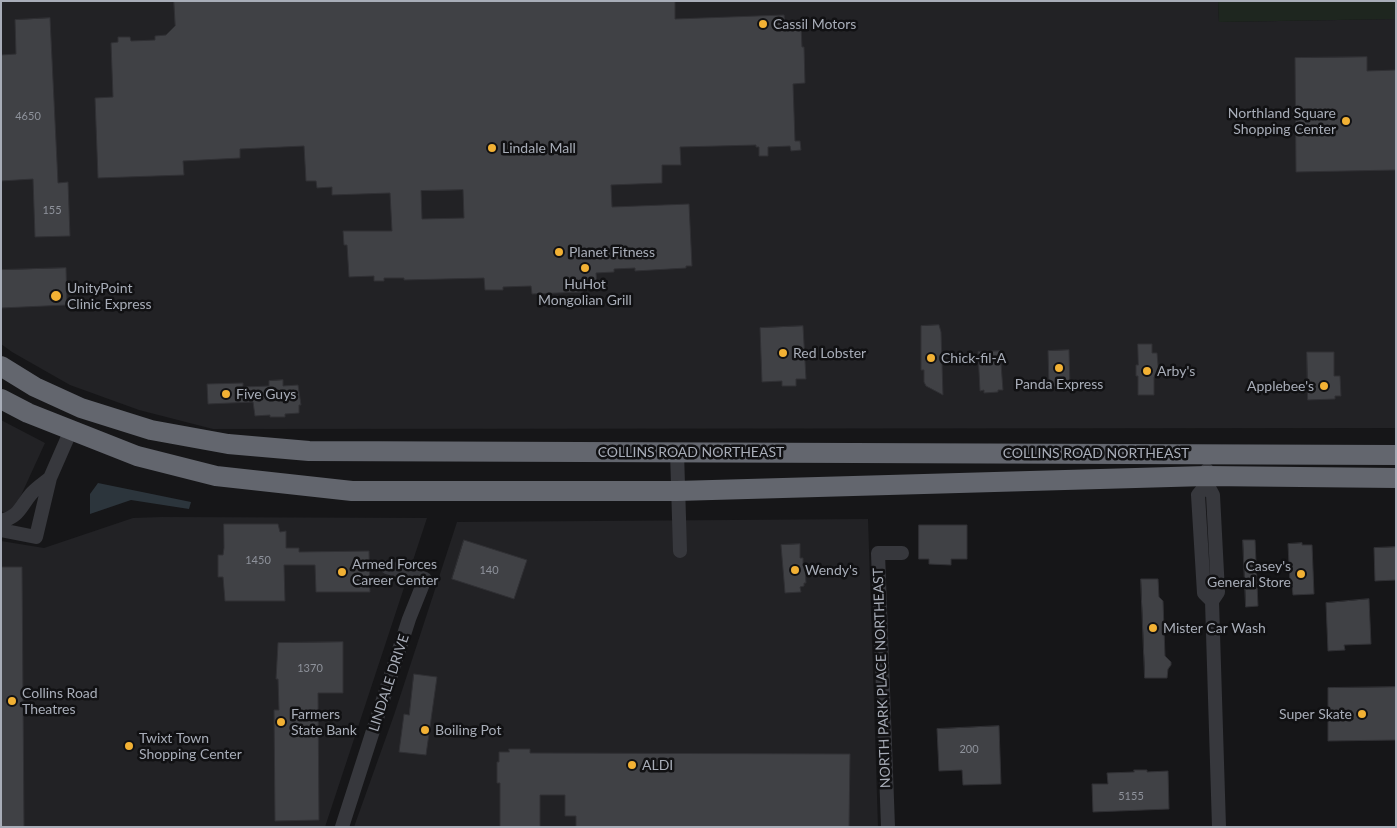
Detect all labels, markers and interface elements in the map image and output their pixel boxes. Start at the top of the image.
place label: Cassil Motors [773,16,856,32]
marker: Cassil Motors [757,18,769,30]
place label: Northland Square Shopping Center [1228,105,1336,138]
house number: 4650 [15,109,41,123]
marker: Northland Square Shopping Center [1340,115,1352,127]
place label: Lindale Mall [502,140,576,156]
marker: Lindale Mall [486,142,498,154]
house number: 155 [42,203,62,217]
place label: Planet Fitness [569,244,655,260]
marker: Planet Fitness [553,246,565,258]
marker: HuHot Mongolian Grill [579,262,591,274]
place label: HuHot Mongolian Grill [538,276,632,308]
place label: UnityPoint Clinic Express [67,280,152,312]
marker: UnityPoint Clinic Express [49,289,63,303]
place label: Red Lobster [793,345,866,361]
marker: Red Lobster [777,347,789,359]
place label: Chick-fil-A [941,350,1006,366]
marker: Chick-fil-A [925,352,937,364]
marker: Panda Express [1053,362,1065,374]
place label: Arby's [1157,363,1195,379]
marker: Arby's [1141,365,1153,377]
place label: Panda Express [1015,376,1103,392]
place label: Applebee's [1247,378,1314,394]
marker: Applebee's [1318,380,1330,392]
place label: Five Guys [236,386,296,402]
marker: Five Guys [220,388,232,400]
street label: COLLINS ROAD NORTHEAST [598,444,784,460]
street label: COLLINS ROAD NORTHEAST [1003,445,1189,461]
house number: 1450 [245,553,271,567]
place label: Armed Forces Career Center [352,556,438,588]
place label: Casey's General Store [1207,558,1291,590]
place label: Wendy's [805,562,858,578]
house number: 140 [479,563,499,577]
marker: Wendy's [789,564,801,576]
marker: Armed Forces Career Center [336,566,348,578]
street label: NORTH PARK PLACE NORTHEAST [870,568,894,788]
marker: Casey's General Store [1295,568,1307,580]
place label: Mister Car Wash [1163,620,1266,636]
marker: Mister Car Wash [1147,622,1159,634]
street label: LINDALE DRIVE [365,632,413,734]
house number: 1370 [297,661,323,675]
place label: Collins Road Theatres [22,685,98,718]
marker: Collins Road Theatres [6,695,18,707]
place label: Farmers State Bank [291,706,357,739]
place label: Super Skate [1279,706,1352,722]
marker: Super Skate [1356,708,1368,720]
marker: Farmers State Bank [275,716,287,728]
place label: Boiling Pot [435,722,501,738]
marker: Boiling Pot [419,724,431,736]
place label: Twixt Town Shopping Center [139,730,242,762]
marker: Twixt Town Shopping Center [123,740,135,752]
house number: 200 [959,742,979,756]
place label: ALDI [642,757,673,773]
marker: ALDI [626,759,638,771]
house number: 5155 [1118,789,1144,803]

